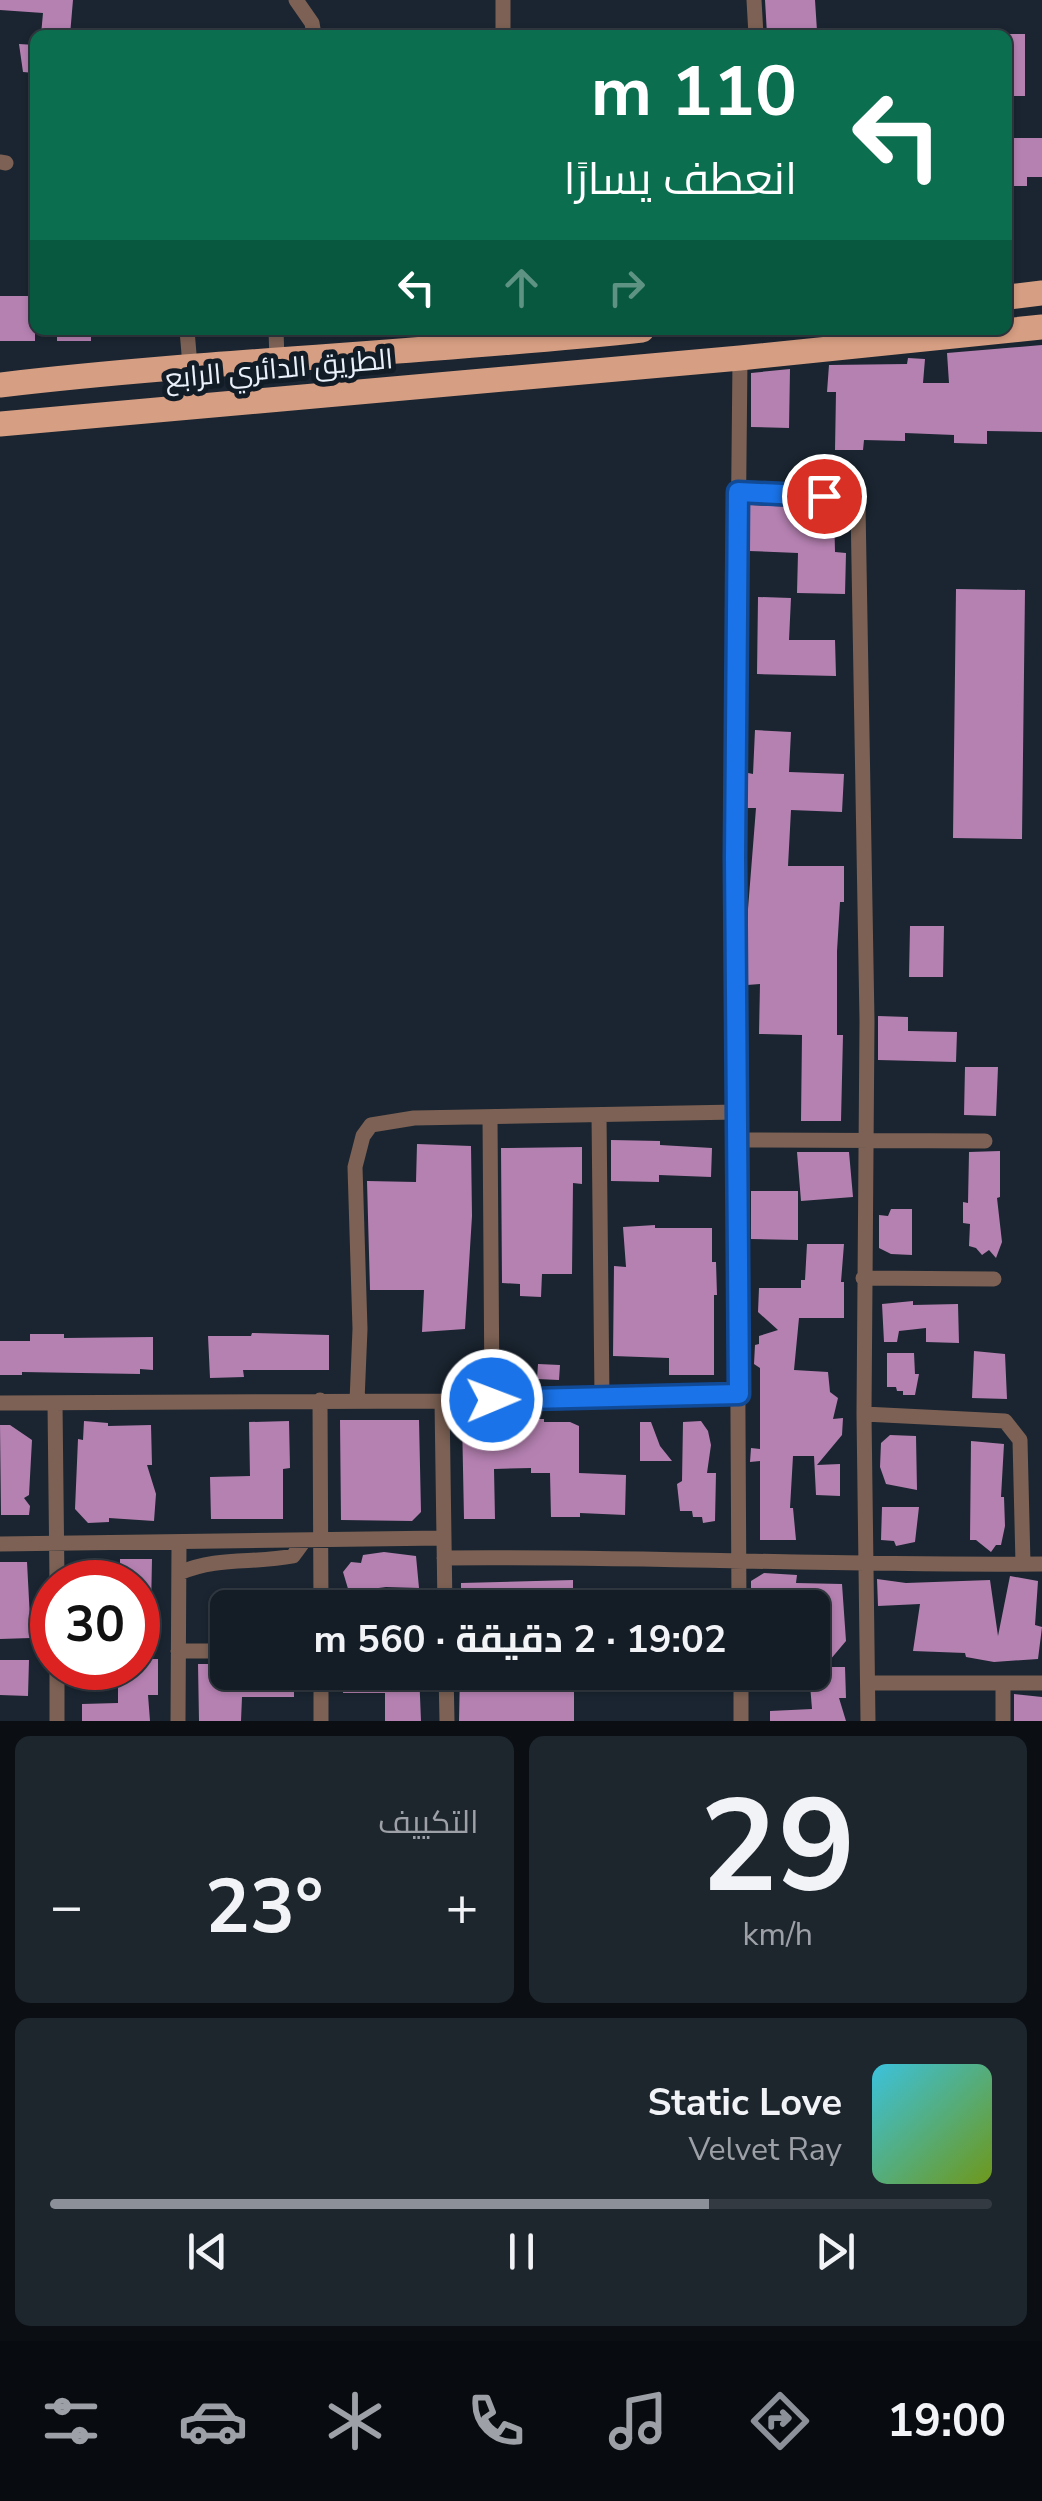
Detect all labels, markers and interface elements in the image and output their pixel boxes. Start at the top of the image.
text: 110 m [591,44,797,140]
icon: left [832,70,962,200]
text: انعطف يسارًا [564,149,797,210]
icon: left [389,260,444,315]
icon: ahead [494,260,549,315]
icon: right [599,260,654,315]
street label: الطريق الدائري الرابع [163,340,395,400]
pin [782,454,867,539]
icon: arrive [797,469,852,524]
position arrow [440,1348,544,1452]
speed limit sign: 30 [30,1560,160,1690]
text: 19:02 · 2 دقيقة · 560 m [313,1614,727,1665]
text: 29 [700,1759,856,1936]
text: التكييف [378,1801,479,1844]
text: 23° [205,1856,323,1958]
text: − [50,1869,83,1944]
text: + [445,1869,479,1944]
text: km/h [742,1913,813,1956]
text: Static Love [647,2077,842,2128]
text: Velvet Ray [688,2128,842,2171]
icon: previous [180,2224,235,2279]
icon: pause [494,2224,549,2279]
icon: next [808,2224,863,2279]
icon: filters [36,2386,106,2456]
icon: car [178,2386,248,2456]
icon: climate [320,2386,390,2456]
icon: phone [461,2386,531,2456]
icon: music [603,2386,673,2456]
icon: directions [745,2386,815,2456]
text: 19:00 [887,2391,1006,2452]

